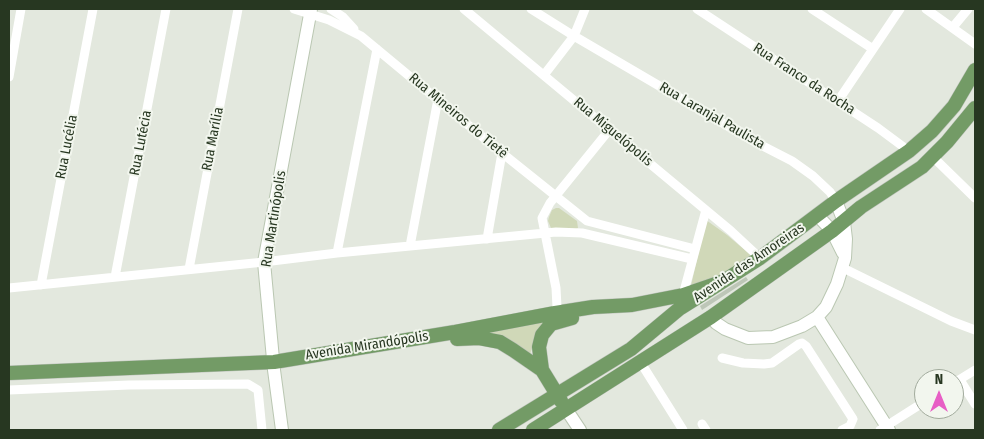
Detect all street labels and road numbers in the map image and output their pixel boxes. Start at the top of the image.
street label: Rua Franco da Rocha [750,40,858,118]
street label: Rua Mineiros do Tietê [405,70,511,162]
street label: Rua Laranjal Paulista [656,79,768,153]
street label: Rua Miguelópolis [570,94,656,170]
street label: Rua Marília [199,106,227,172]
street label: Rua Lutécia [126,109,156,177]
street label: Rua Lucélia [53,113,81,181]
street label: Rua Martinópolis [258,169,290,269]
street label: Avenida das Amoreiras [690,220,808,306]
street label: Avenida Mirandópolis [304,328,430,364]

